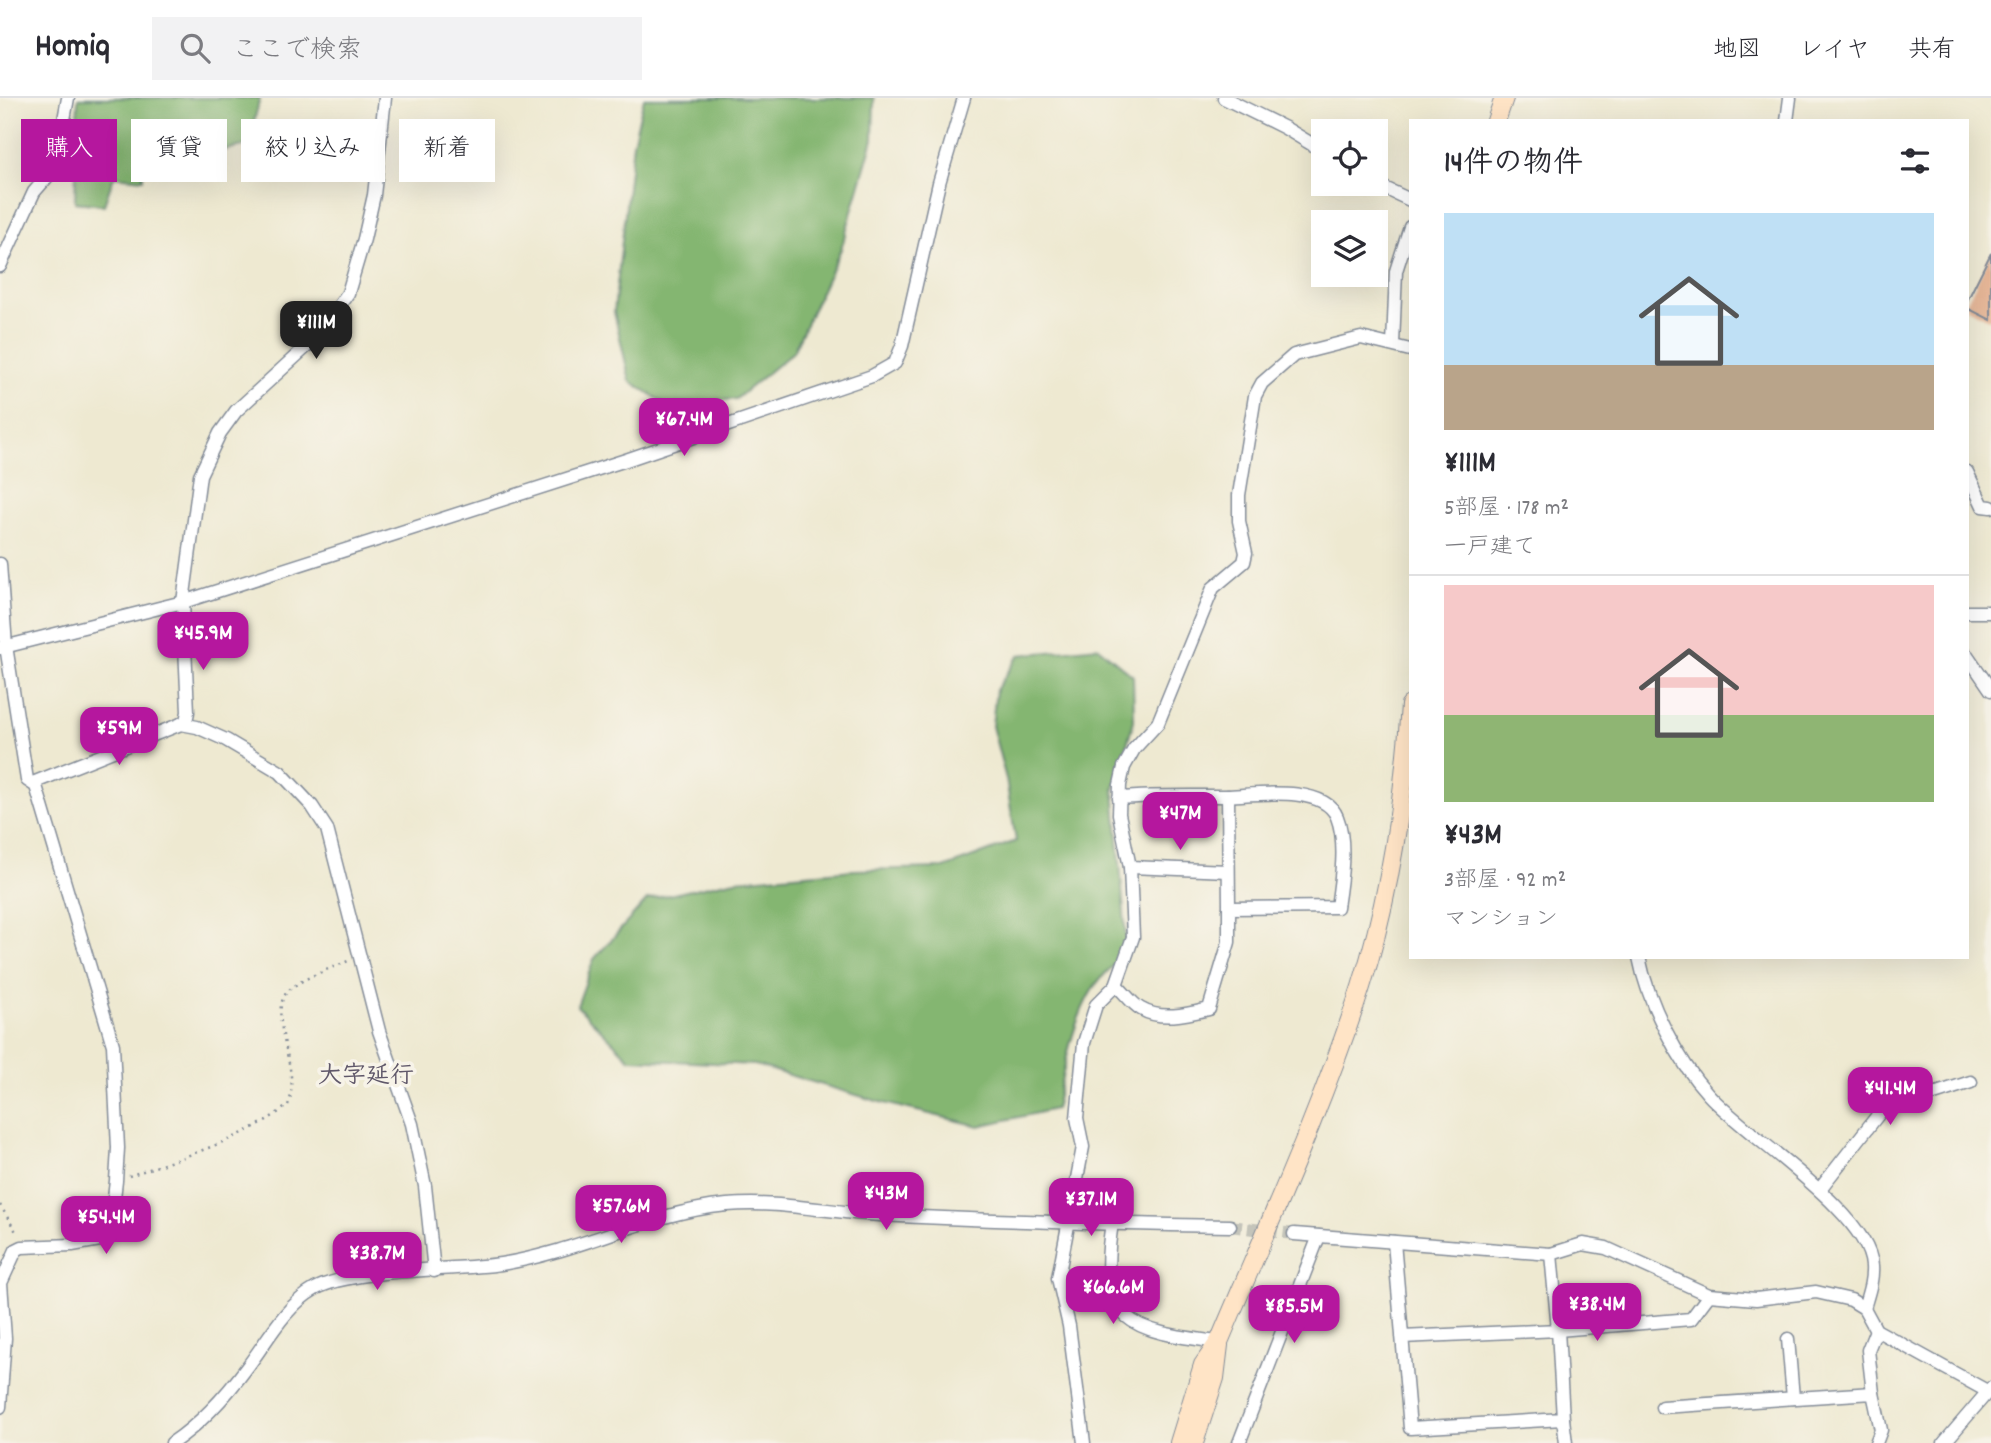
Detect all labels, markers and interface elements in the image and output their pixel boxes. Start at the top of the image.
search box [152,17,642,80]
text: Homiq [35,25,110,72]
icon: search [176,29,214,67]
text: ここで検索 [232,33,362,70]
text: 地図 [1713,34,1761,68]
text: レイヤ [1799,34,1870,68]
text: 共有 [1908,34,1956,68]
chip: 購入 [21,119,117,182]
chip: 賃貸 [131,119,227,182]
chip: 絞り込み [241,119,385,182]
chip: 新着 [399,119,495,182]
map controls [1311,119,1388,287]
button: locate [1311,119,1388,196]
icon: filters [1896,142,1934,180]
text: 14件の物件 [1444,144,1583,187]
button: layers [1311,210,1388,287]
icon: home [1626,258,1752,384]
pin: ¥111M [267,302,365,361]
text: ¥111M [296,307,336,340]
pin: ¥67.4M [627,398,741,458]
text: ¥67.4M [655,404,713,437]
text: ¥111M [1444,444,1496,487]
text: 5部屋 · 178 m² [1444,493,1569,526]
text: 一戸建て [1444,532,1536,565]
pin: ¥45.9M [146,612,260,672]
text: ¥45.9M [173,618,233,651]
icon: home [1626,630,1752,756]
pin: ¥59M [78,708,160,767]
text: ¥59M [96,713,142,746]
pin: ¥47M [1139,792,1221,852]
text: ¥47M [1159,798,1201,831]
text: ¥43M [1444,816,1502,859]
text: 3部屋 · 92 m² [1444,865,1566,898]
text: マンション [1444,904,1558,937]
district label: 大字延行 [318,1060,414,1094]
pin: ¥41.4M [1833,1068,1947,1127]
text: ¥41.4M [1864,1073,1916,1106]
pin: ¥43M [845,1172,927,1232]
text: ¥43M [864,1178,908,1211]
pin: ¥37.1M [1034,1178,1148,1238]
text: ¥37.1M [1065,1184,1117,1217]
pin: ¥57.6M [564,1186,678,1245]
text: ¥57.6M [591,1191,651,1224]
pin: ¥54.4M [49,1196,163,1256]
text: ¥54.4M [77,1202,135,1235]
pin: ¥38.7M [320,1232,434,1292]
text: ¥38.7M [349,1238,405,1271]
pin: ¥66.6M [1056,1266,1170,1326]
text: ¥66.6M [1082,1272,1144,1305]
pin: ¥38.4M [1540,1284,1654,1343]
pin: ¥85.5M [1237,1286,1351,1345]
text: ¥38.4M [1568,1289,1626,1322]
text: ¥85.5M [1265,1291,1323,1324]

